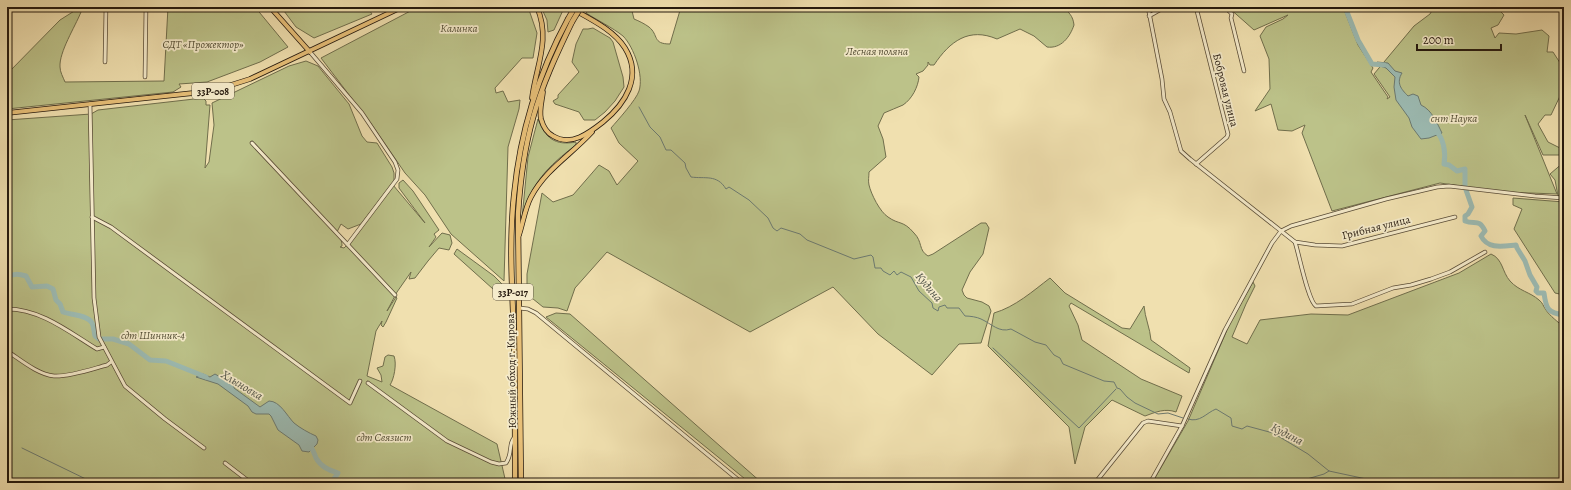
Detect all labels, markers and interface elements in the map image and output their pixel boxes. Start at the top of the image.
park label: Калинка [440,21,478,36]
scale bar [1417,26,1501,52]
text: 200 m [1423,32,1454,48]
park label: СДТ «Прожектор» [162,37,244,52]
park label: Лесная поляна [845,44,908,59]
street label: Бобровая улица [1209,52,1242,129]
road number: 33Р-008 [192,83,234,99]
park label: снт Наука [1431,111,1477,126]
street label: Грибная улица [1340,212,1413,243]
water label: Кудина [912,269,946,306]
road number: 33Р-017 [493,284,533,300]
street label: Южный обход г. Кирова [503,312,520,429]
park label: сдт Шинник-4 [121,328,185,343]
water label: Хлыновка [217,366,266,404]
water label: Кудина [1268,419,1306,449]
park label: сдт Связист [356,430,412,445]

